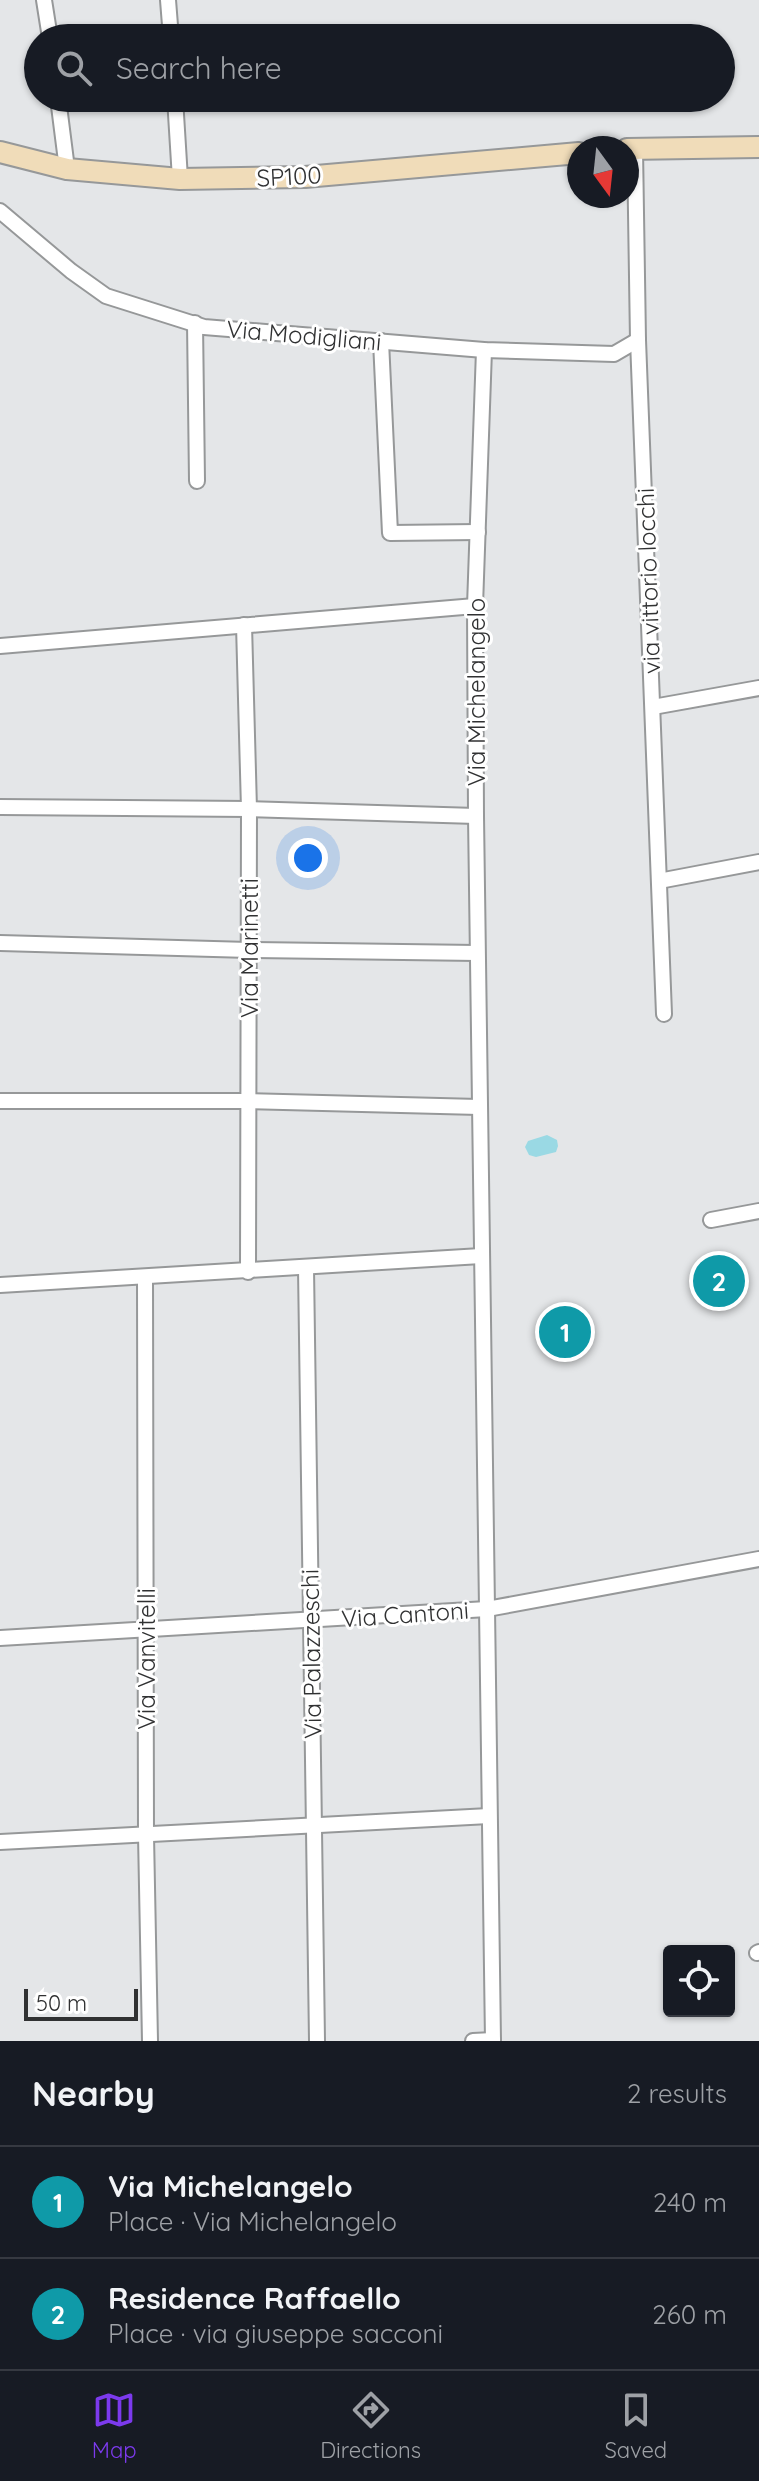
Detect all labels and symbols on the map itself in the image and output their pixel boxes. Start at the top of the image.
north arrow [567,136,639,208]
street label: SP100 [256,159,322,193]
street label: Via Modigliani [225,313,383,357]
street label: via vittorio locchi [630,487,666,675]
street label: Via Michelangelo [461,598,491,786]
your location [288,838,328,878]
street label: Via Marinetti [234,878,264,1018]
pin: 2 [693,1251,745,1311]
pin: 1 [539,1302,591,1362]
street label: Via Palazzeschi [295,1569,327,1739]
street label: Via Vanvitelli [131,1588,161,1730]
street label: Via Cantoni [340,1595,470,1633]
scale bar [24,1985,138,2021]

